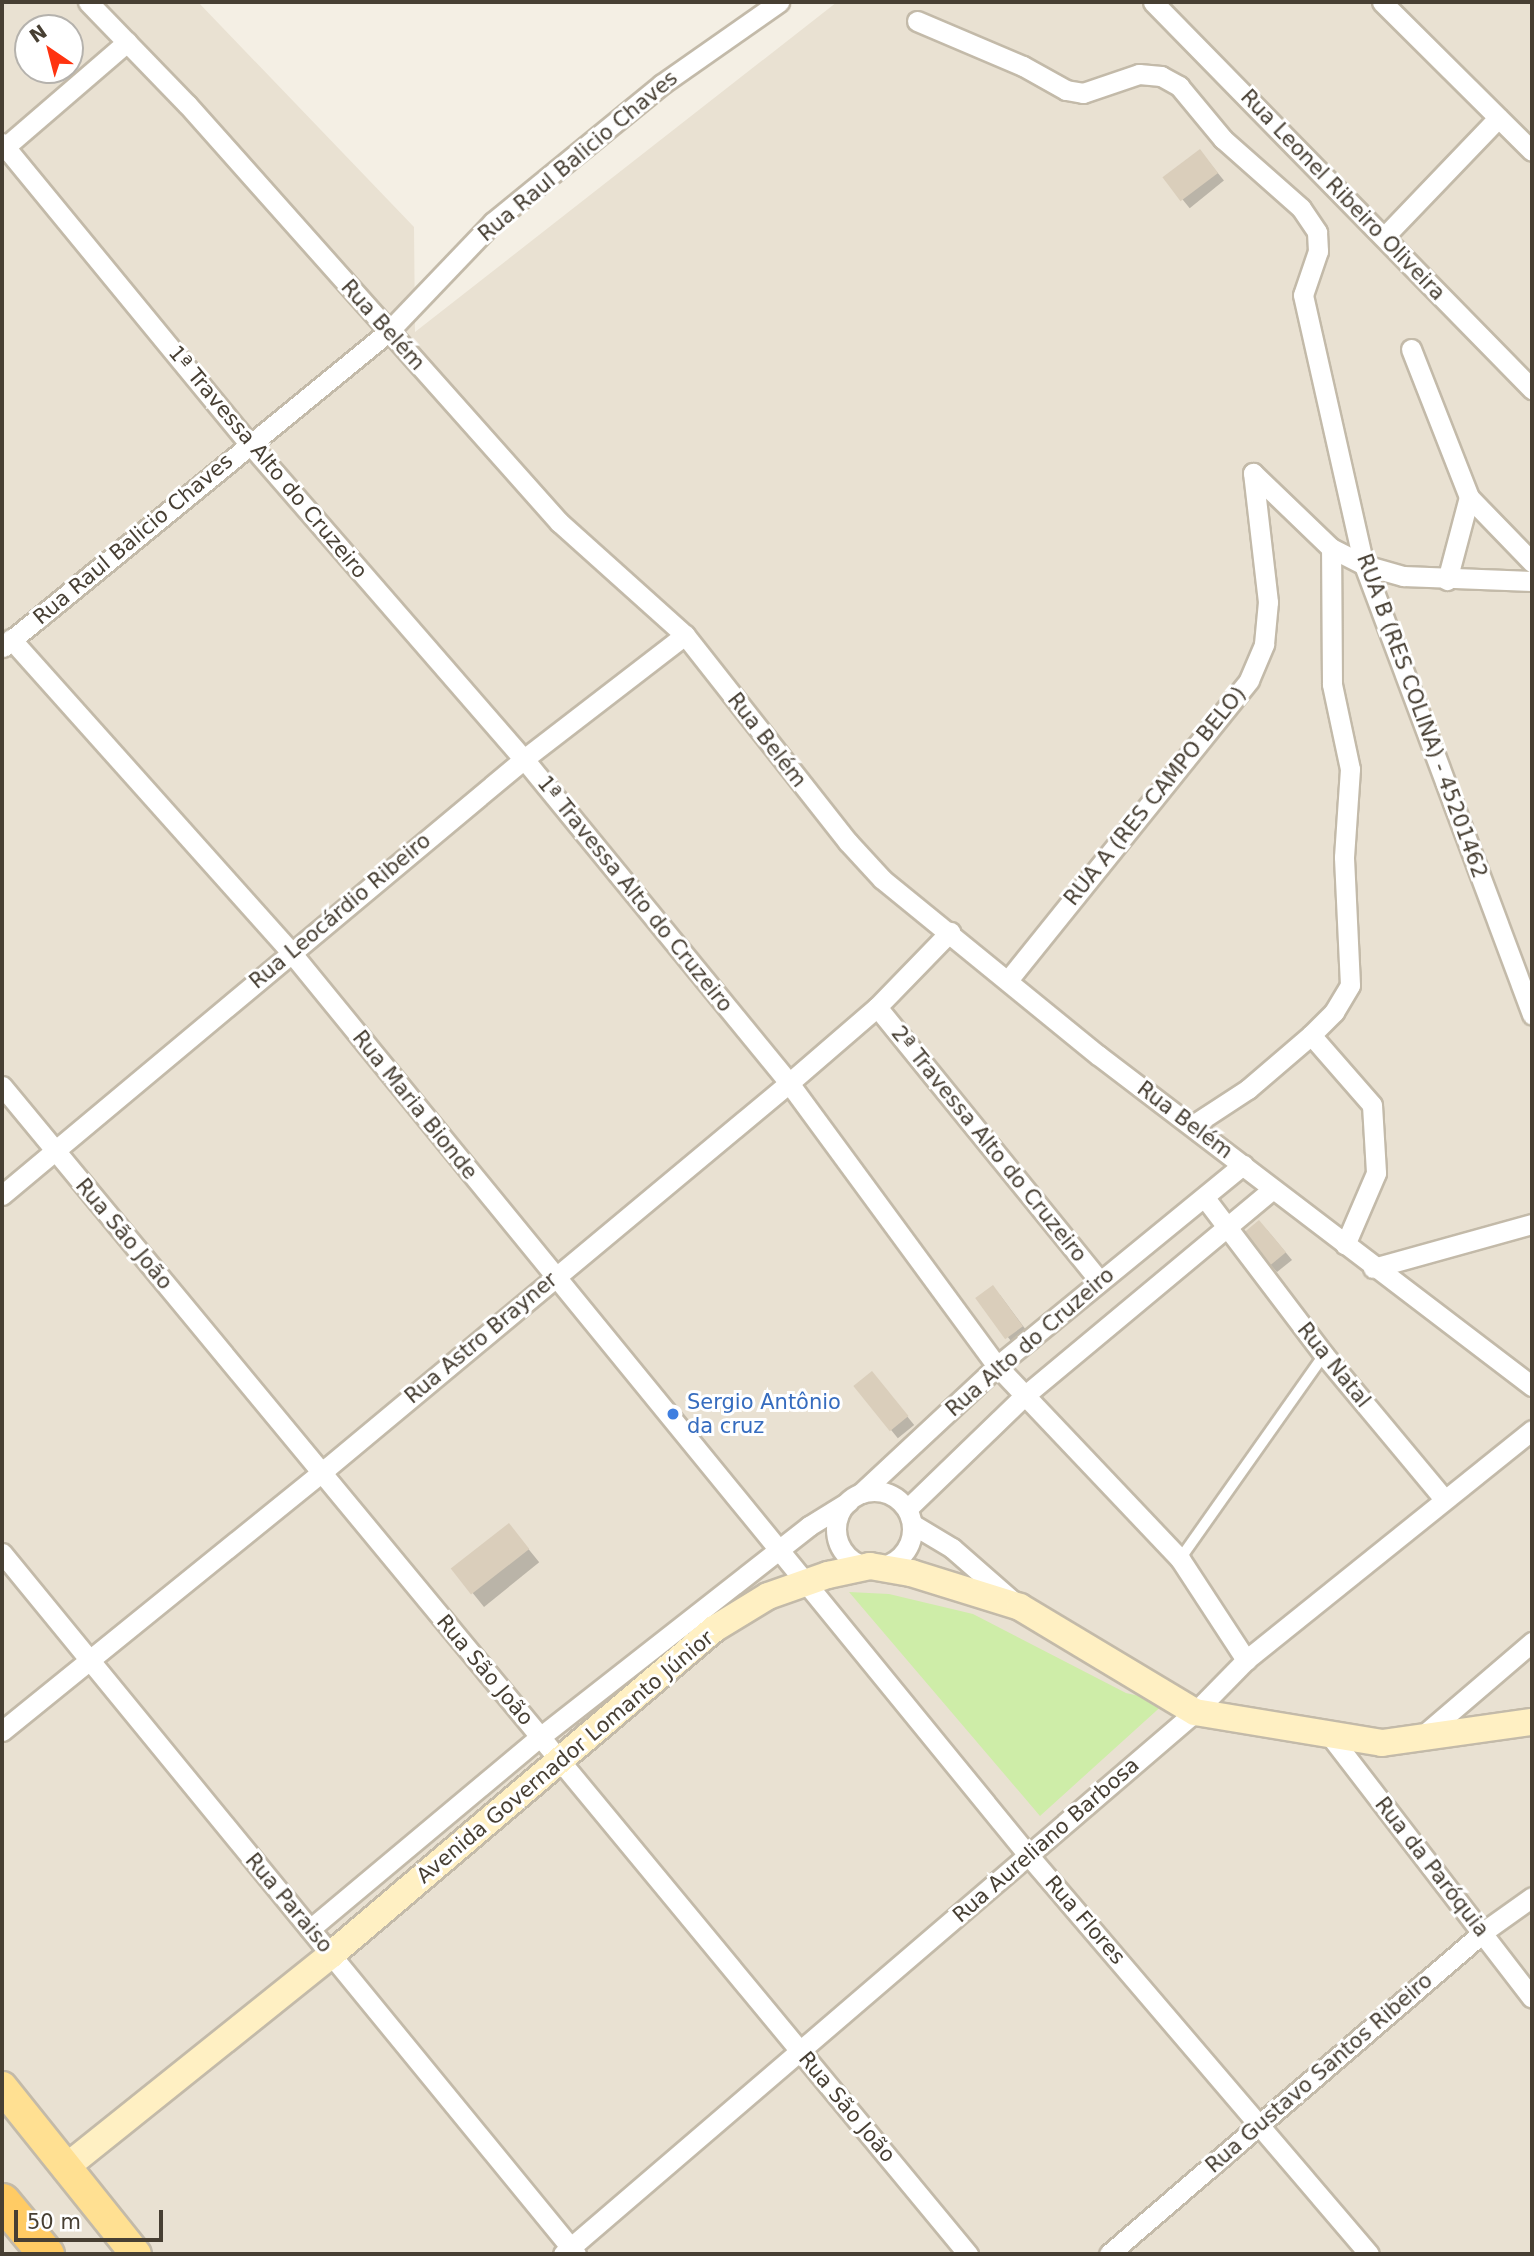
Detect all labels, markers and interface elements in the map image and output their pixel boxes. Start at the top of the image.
north arrow [14,14,84,84]
text: N [25,20,51,47]
street label: Rua Raul Balicio Chaves [473,65,683,247]
street label: Rua Leonel Ribeiro Oliveira [1235,84,1451,306]
street label: Rua Belém [336,275,430,375]
street label: 1ª Travessa Alto do Cruzeiro [163,340,373,584]
street label: Rua Raul Balicio Chaves [28,448,238,630]
street label: RUA B (RES COLINA) - 45201462 [1351,550,1493,882]
street label: RUA A (RES CAMPO BELO) [1059,681,1251,911]
street label: Rua Belém [722,688,812,792]
street label: 1ª Travessa Alto do Cruzeiro [532,771,738,1017]
street label: Rua Leocárdio Ribeiro [244,828,436,994]
street label: 2ª Travessa Alto do Cruzeiro [886,1021,1092,1267]
street label: Rua Maria Bionde [347,1026,483,1184]
street label: Rua Belém [1132,1076,1238,1164]
street label: Rua São João [70,1173,178,1295]
street label: Rua Alto do Cruzeiro [941,1262,1119,1422]
street label: Rua Astro Brayner [400,1267,562,1409]
street label: Rua Natal [1292,1317,1376,1413]
place label: Sergio Antônio da cruz [687,1389,841,1439]
marker: Sergio Antônio da cruz [665,1406,681,1422]
street label: Rua São João [431,1609,539,1731]
street label: Avenida Governador Lomanto Júnior [412,1625,718,1889]
street label: Rua Aureliano Barbosa [948,1752,1144,1928]
street label: Rua da Paróquia [1370,1792,1494,1942]
street label: Rua Paraiso [240,1848,338,1958]
street label: Rua Flores [1040,1870,1130,1970]
street label: Rua Gustavo Santos Ribeiro [1201,1968,1437,2178]
street label: Rua São João [793,2046,901,2168]
scale bar [18,2196,166,2240]
text: 50 m [27,2210,81,2234]

